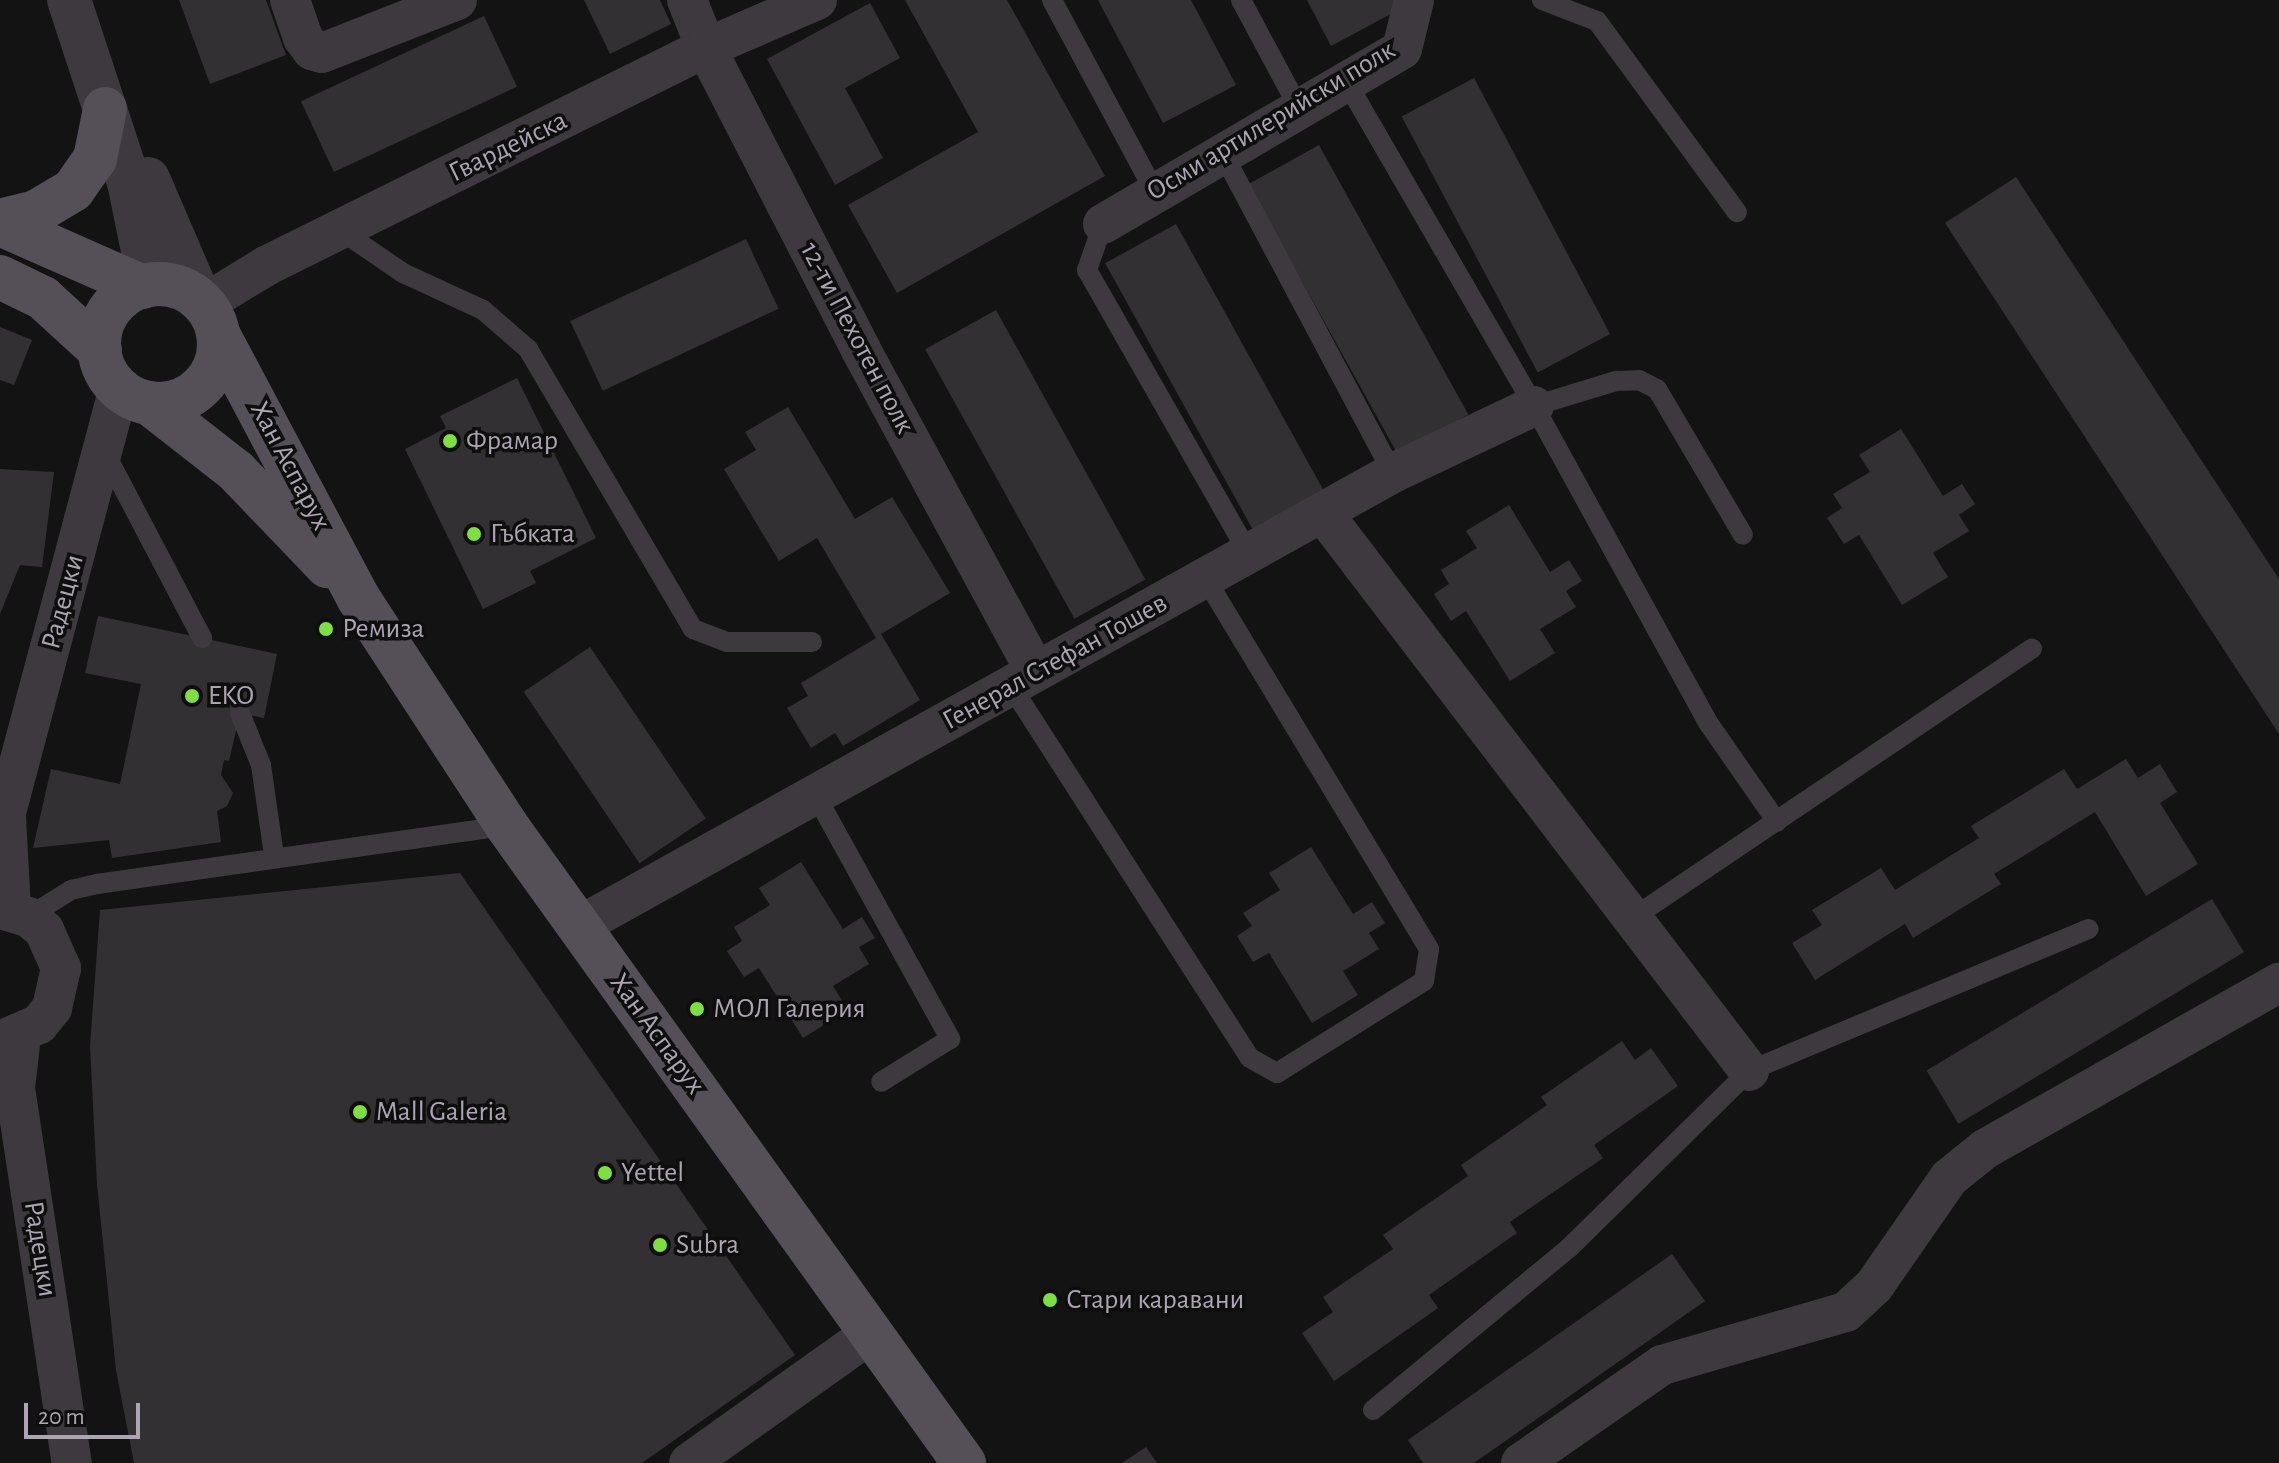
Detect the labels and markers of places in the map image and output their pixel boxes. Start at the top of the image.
place label: Фрамар [466,424,558,458]
marker: Фрамар [441,432,459,450]
place label: Гъбката [490,517,575,551]
marker: Гъбката [465,525,483,543]
place label: Ремиза [342,612,424,646]
marker: Ремиза [317,620,335,638]
place label: EKO [208,679,254,713]
marker: EKO [183,687,201,705]
place label: МОЛ Галерия [713,992,866,1026]
marker: МОЛ Галерия [688,1000,706,1018]
place label: Mall Galeria [376,1095,507,1129]
marker: Mall Galeria [351,1103,369,1121]
place label: Yettel [621,1156,684,1190]
marker: Yettel [596,1164,614,1182]
place label: Subra [676,1228,739,1262]
marker: Subra [651,1236,669,1254]
place label: Стари каравани [1066,1283,1244,1317]
marker: Стари каравани [1041,1291,1059,1309]

